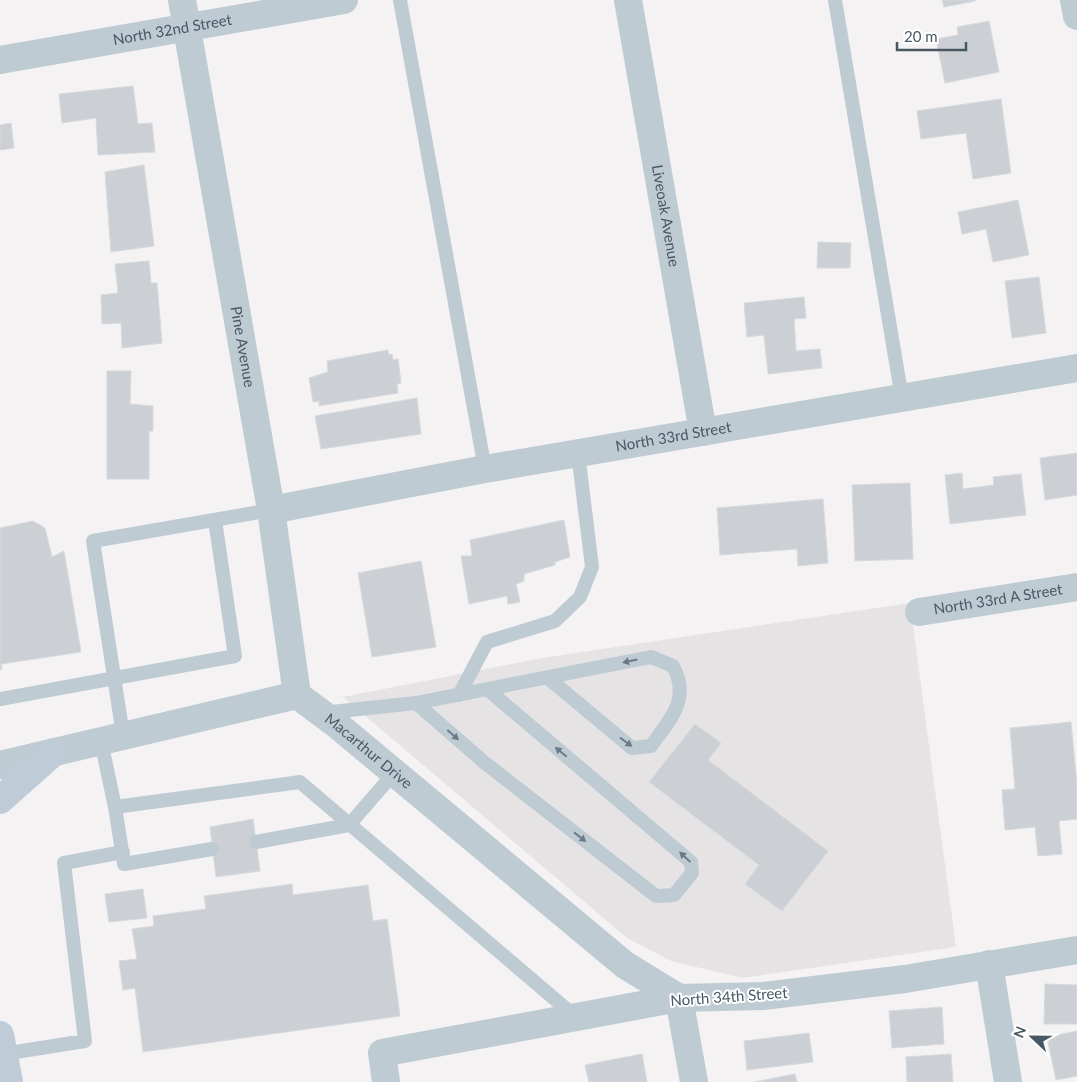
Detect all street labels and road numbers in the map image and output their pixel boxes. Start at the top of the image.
street label: North 32nd Street [111,10,234,48]
street label: Liveoak Avenue [649,163,684,268]
street label: Pine Avenue [228,305,259,389]
street label: North 33rd Street [614,417,733,455]
street label: North 33rd A Street [932,579,1064,618]
street label: Macarthur Drive [322,709,416,792]
street label: North 34th Street [670,983,789,1009]

